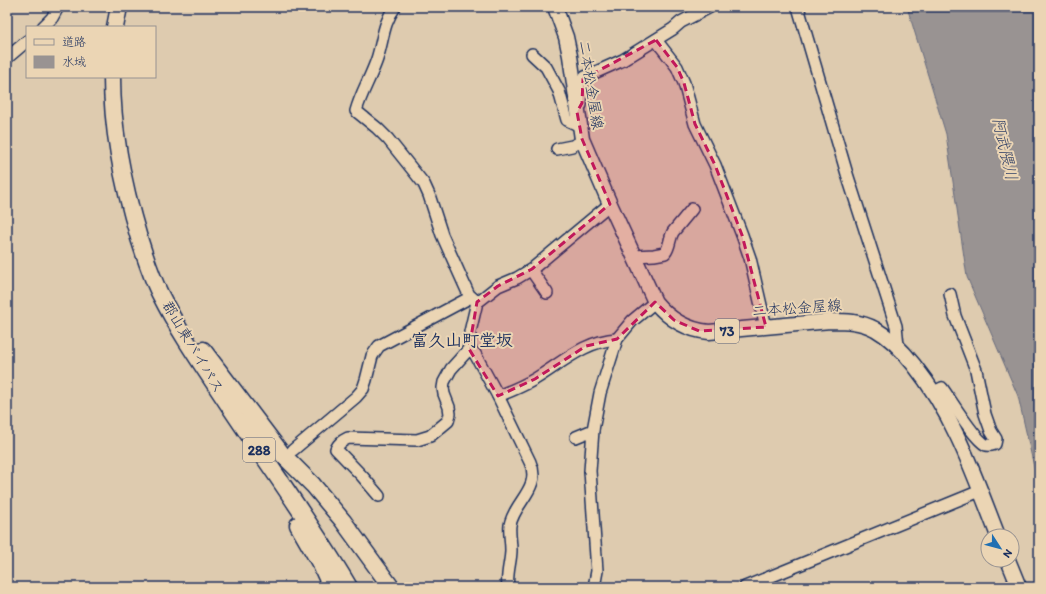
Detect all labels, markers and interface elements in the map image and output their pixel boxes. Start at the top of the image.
legend [26,26,156,78]
text: 道路 [62,35,86,49]
street label: 二本松金屋線 [575,39,607,131]
text: 水域 [62,55,86,69]
water label: 阿武隈川 [989,116,1021,182]
street label: 二本松金屋線 [751,296,843,320]
street label: 郡山東バイパス [158,297,228,397]
road number: 73 [715,319,739,343]
district label: 富久山町堂坂 [411,330,513,350]
road number: 288 [243,438,275,462]
north arrow [980,528,1020,568]
text: N [1000,547,1015,560]

